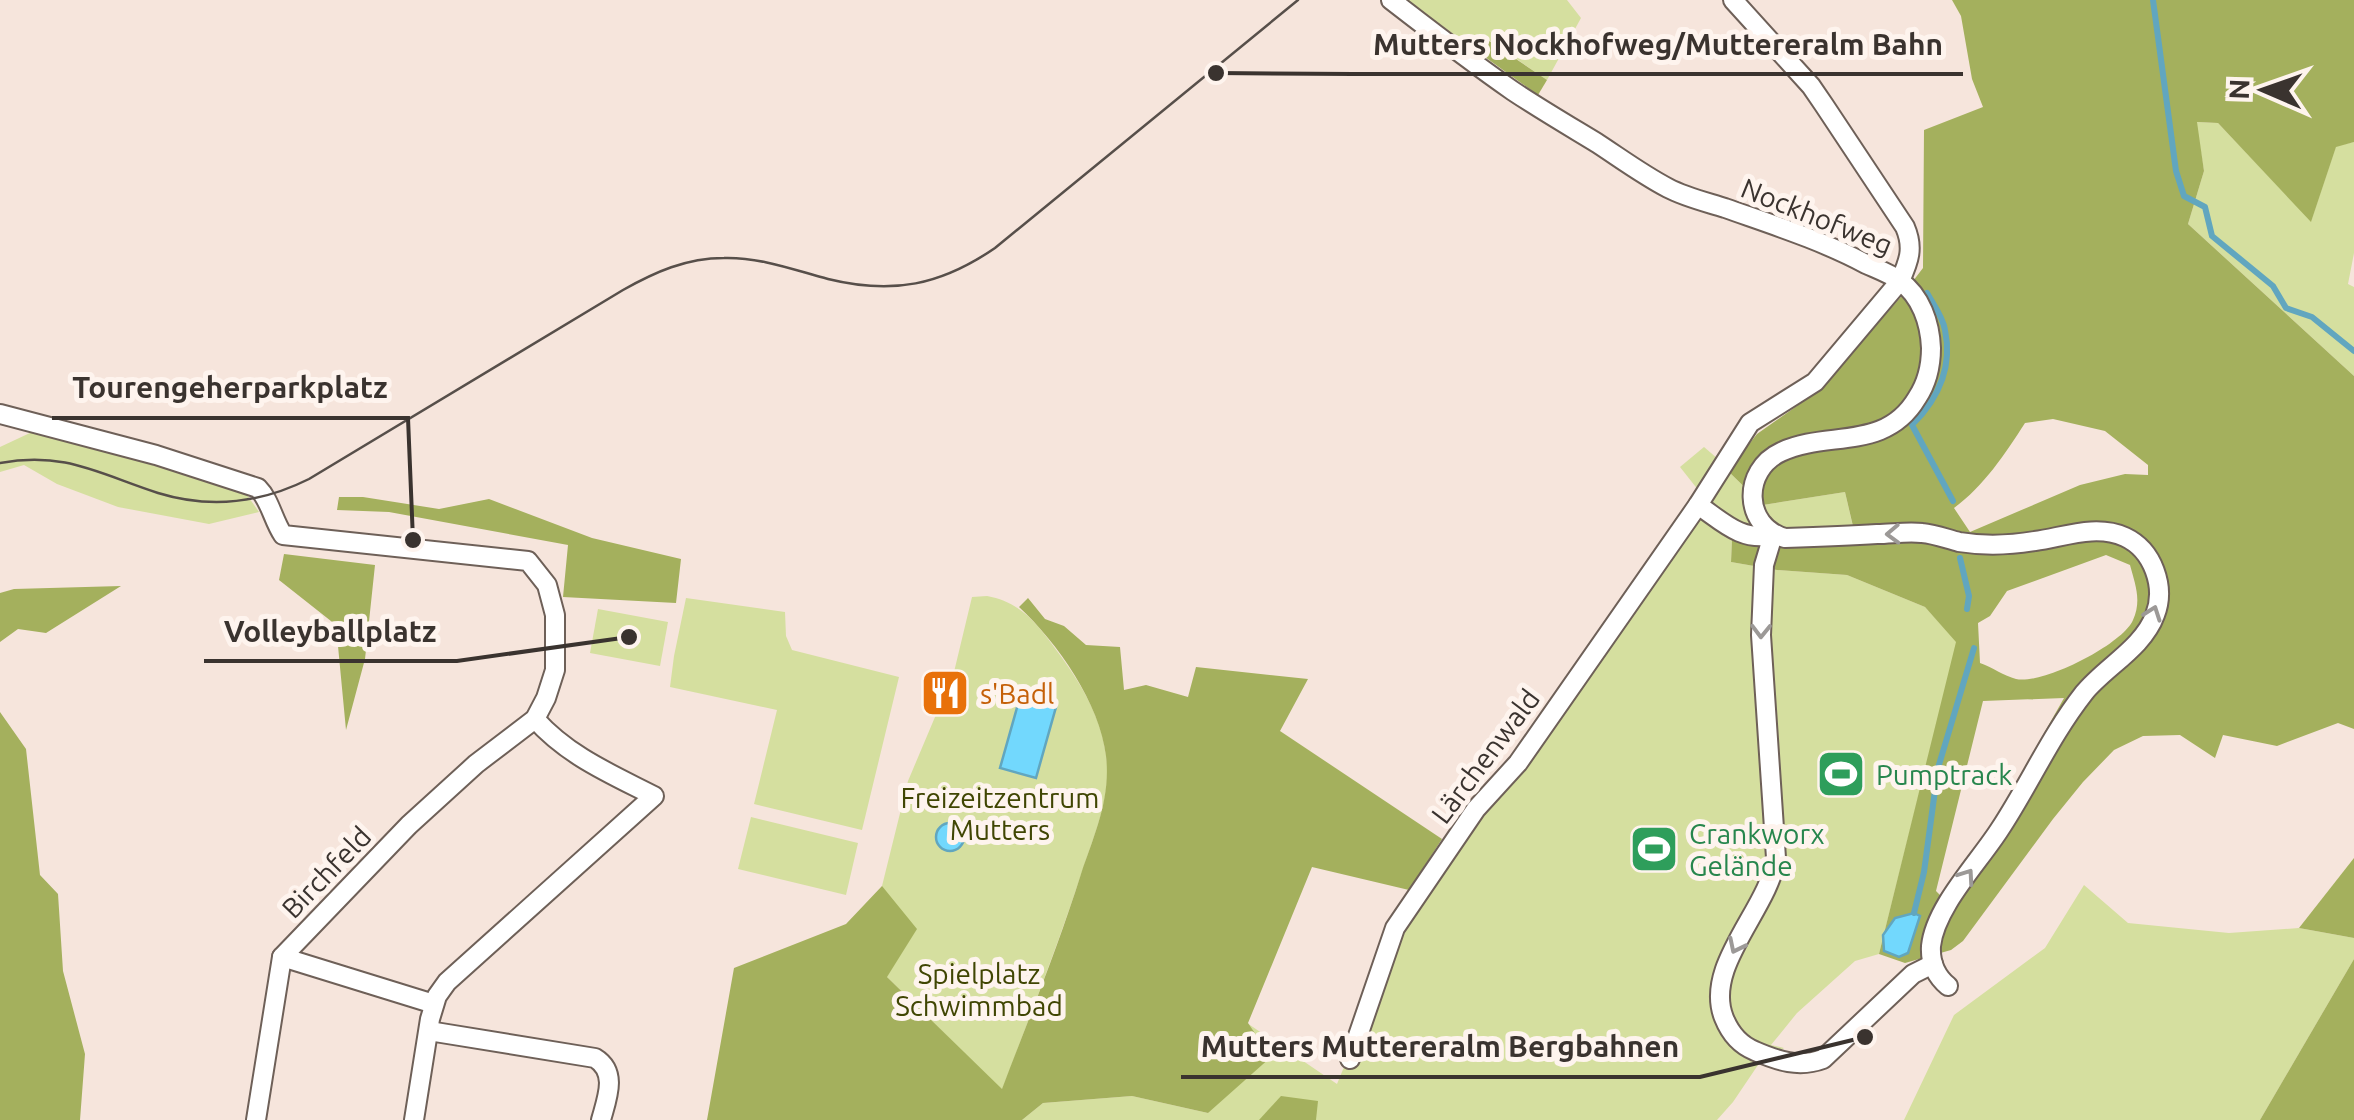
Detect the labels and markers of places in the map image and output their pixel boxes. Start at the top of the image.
callout: Mutters Nockhofweg/Muttereralm Bahn [1353,14,1963,74]
callout: Tourengeherparkplatz [52,358,408,418]
callout: Volleyballplatz [204,601,457,661]
restaurant icon: s'Badl [919,667,971,719]
place label: s'Badl [980,678,1054,709]
sports icon: Pumptrack [1815,748,1867,800]
place label: Pumptrack [1876,759,2012,790]
place label: Crankworx Gelände [1689,818,1825,881]
sports icon: Crankworx Gelände [1628,823,1680,875]
callout: Mutters Muttereralm Bergbahnen [1181,1017,1700,1077]

